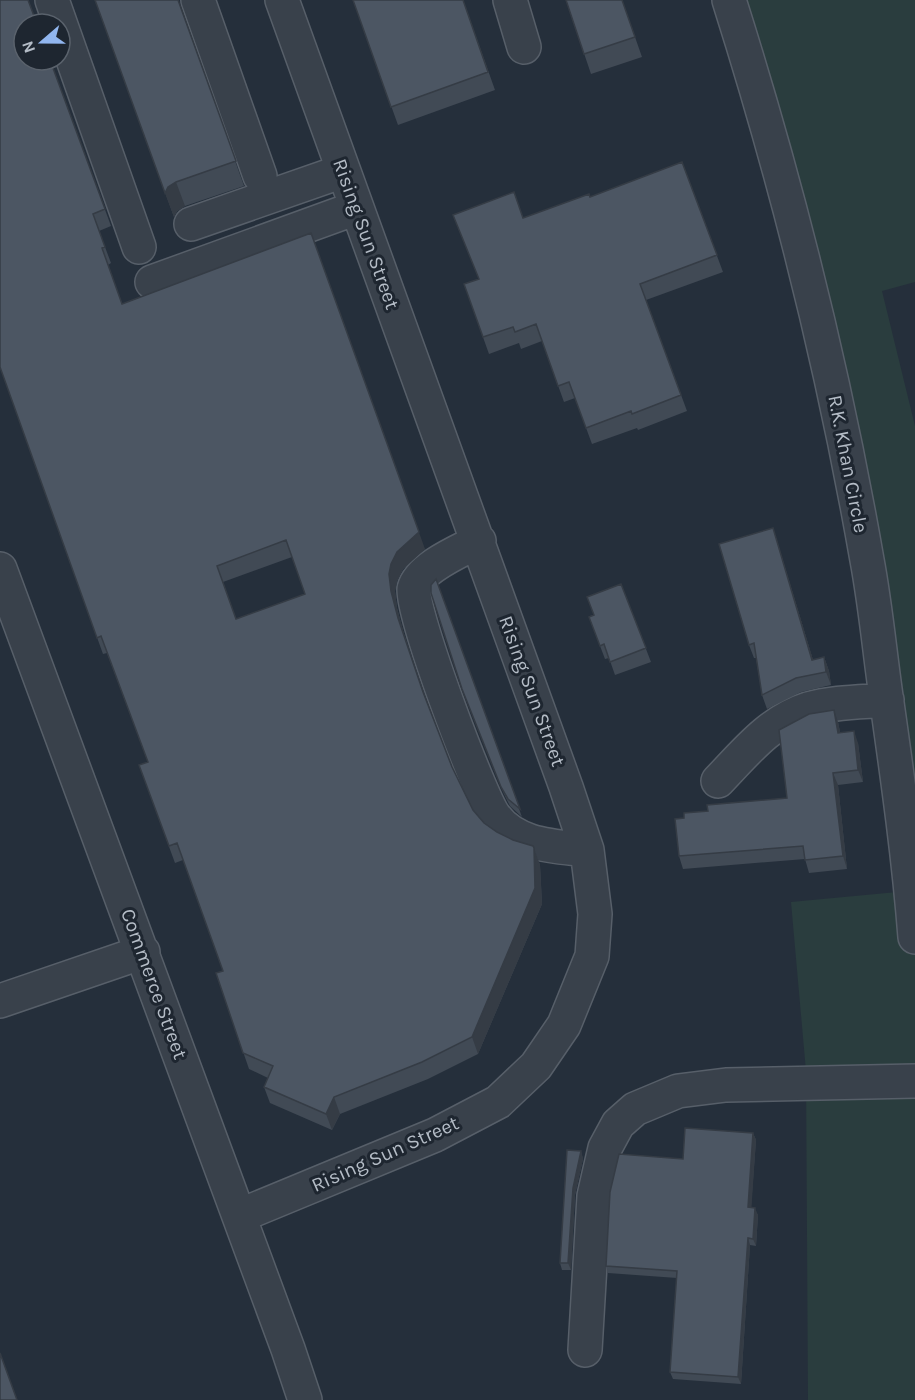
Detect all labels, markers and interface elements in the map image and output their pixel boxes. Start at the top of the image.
north arrow [12,12,72,72]
text: N [17,38,39,56]
street label: Rising Sun Street [328,155,404,313]
street label: R.K. Khan Circle [823,393,873,535]
street label: Rising Sun Street [494,612,570,770]
street label: Commerce Street [116,906,192,1063]
street label: Rising Sun Street [308,1111,463,1197]

